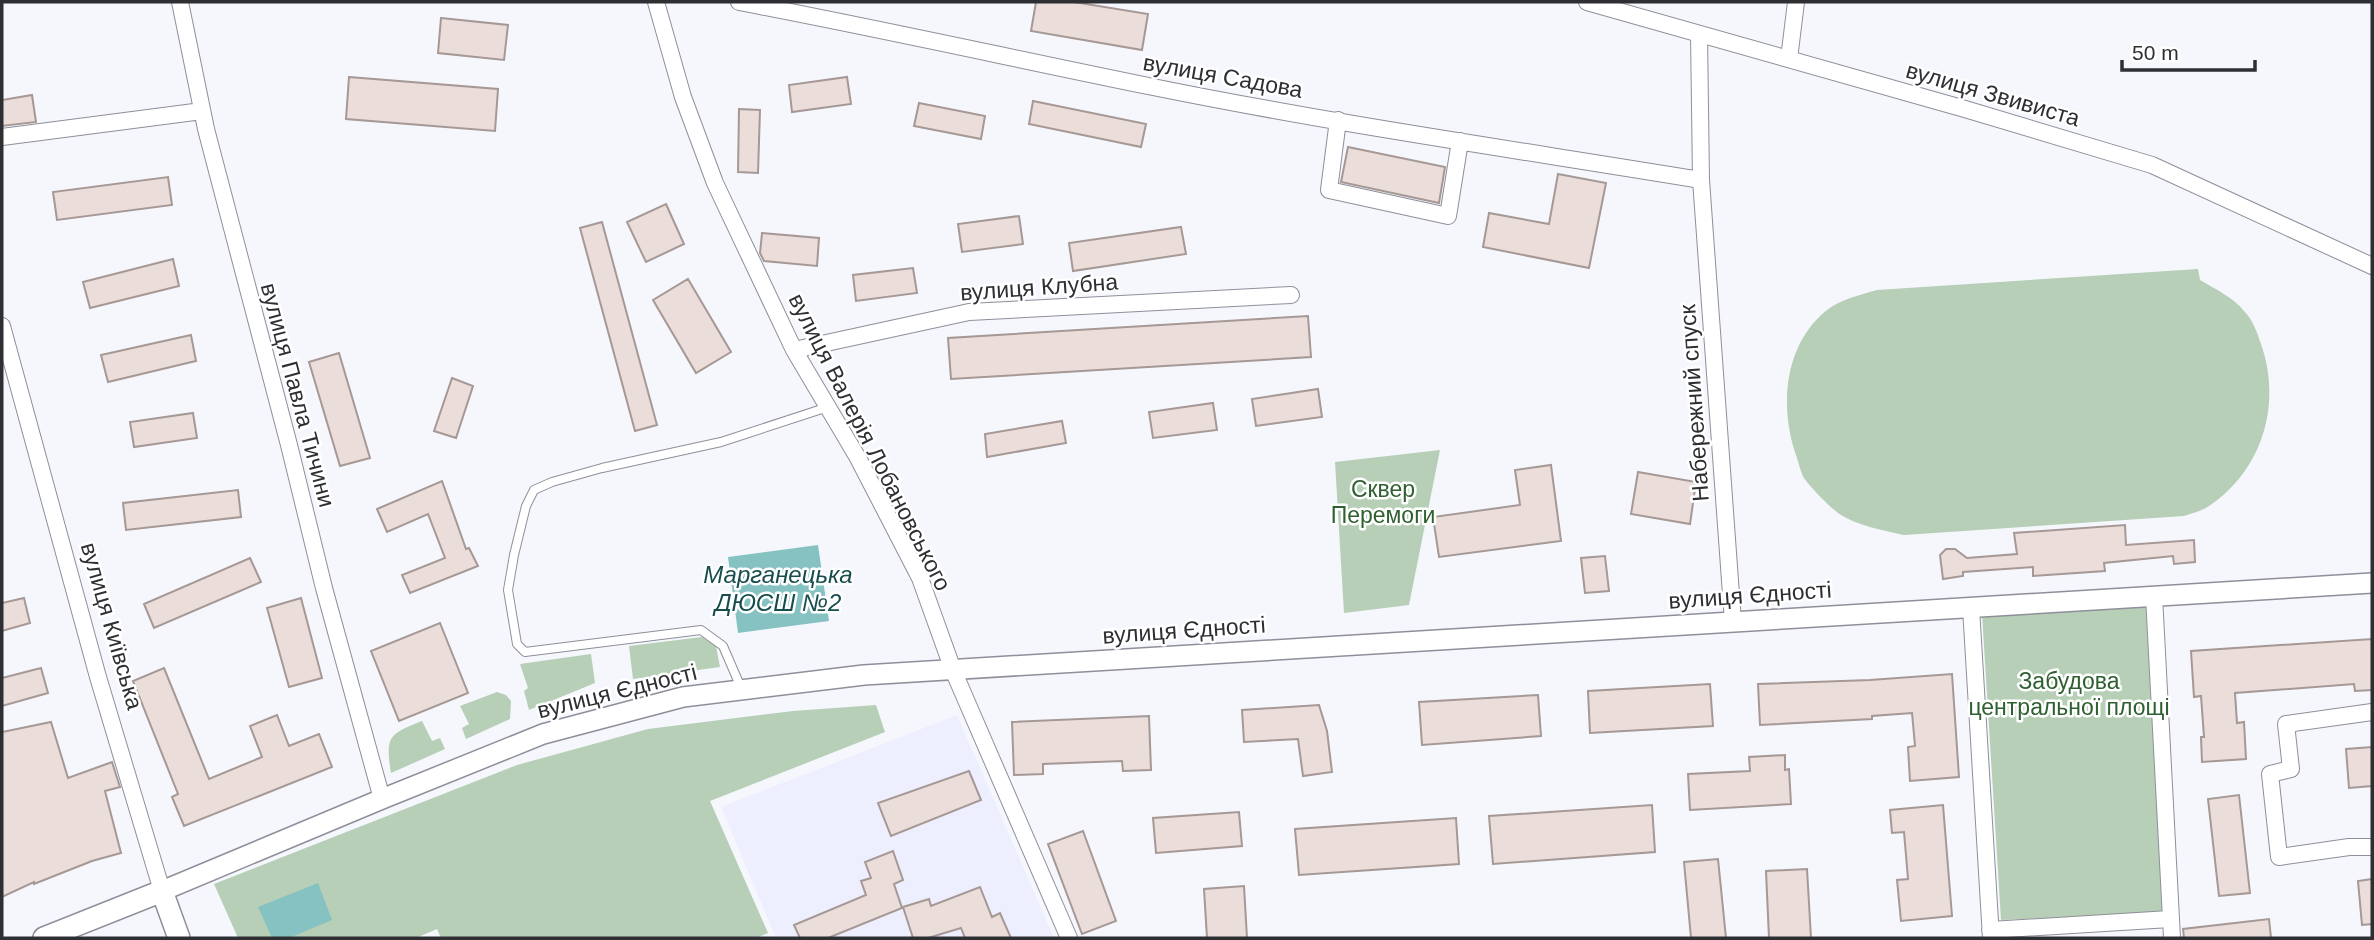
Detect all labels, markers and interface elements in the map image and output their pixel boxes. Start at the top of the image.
scale bar [2122,28,2255,72]
text: 50 m [2132,41,2179,64]
street label: вулиця Садова [1141,49,1305,103]
street label: вулиця Звивиста [1903,57,2083,131]
street label: вулиця Клубна [959,268,1119,305]
street label: вулиця Павла Тичини [256,280,340,510]
street label: вулиця Валерія Лобановського [783,289,957,595]
street label: Набережний спуск [1674,303,1714,502]
park label: Сквер Перемоги [1331,476,1435,528]
street label: вулиця Київська [76,540,148,713]
water label: Марганецька ДЮСШ №2 [703,561,853,616]
street label: вулиця Єдності [1667,576,1833,614]
street label: вулиця Єдності [1101,611,1267,649]
street label: вулиця Єдності [534,659,700,723]
park label: Забудова центральної площі [1968,668,2170,720]

